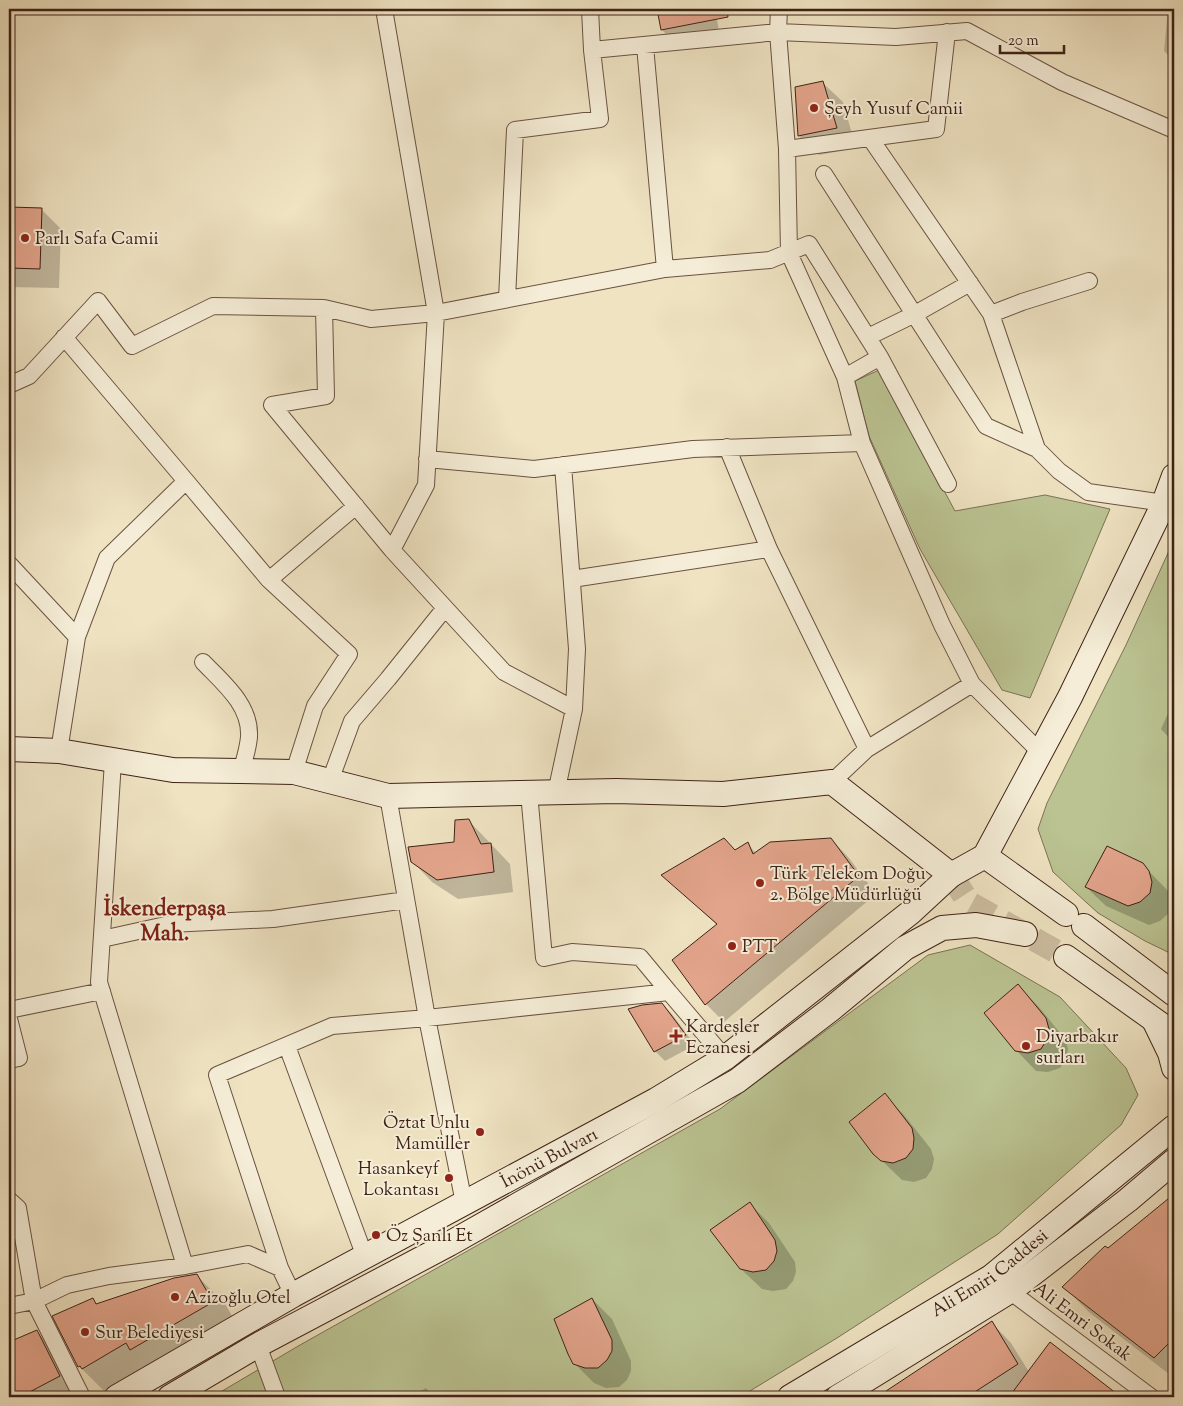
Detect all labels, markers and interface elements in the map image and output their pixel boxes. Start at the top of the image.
scale bar [1000,22,1064,54]
text: 20 m [1008,31,1039,52]
place label: Şeyh Yusuf Camii [824,97,963,123]
marker: Şeyh Yusuf Camii [808,102,820,114]
place label: Parlı Safa Camii [35,227,159,253]
marker: Parlı Safa Camii [19,232,31,244]
place label: Türk Telekom Doğu 2. Bölge Müdürlüğü [770,862,926,909]
marker: Türk Telekom Doğu 2. Bölge Müdürlüğü [754,877,766,889]
district label: İskenderpaşa Mah. [104,893,227,951]
place label: PTT [742,935,778,961]
marker: PTT [726,940,738,952]
place label: Kardeşler Eczanesi [686,1015,760,1062]
place label: Diyarbakır surları [1036,1025,1119,1072]
marker: Kardeşler Eczanesi [670,1030,682,1042]
marker: Diyarbakır surları [1020,1040,1032,1052]
place label: Öztat Unlu Mamüller [383,1111,470,1158]
street label: İnönü Bulvarı [497,1123,603,1196]
marker: Öztat Unlu Mamüller [474,1126,486,1138]
place label: Hasankeyf Lokantası [358,1157,440,1204]
marker: Hasankeyf Lokantası [443,1172,455,1184]
place label: Öz Şanlı Et [386,1224,473,1250]
street label: Ali Emiri Caddesi [927,1224,1055,1325]
marker: Öz Şanlı Et [370,1229,382,1241]
street label: Ali Emri Sokak [1027,1277,1137,1369]
place label: Azizoğlu Otel [185,1286,291,1312]
marker: Azizoğlu Otel [169,1291,181,1303]
place label: Sur Belediyesi [95,1321,204,1347]
marker: Sur Belediyesi [79,1326,91,1338]

